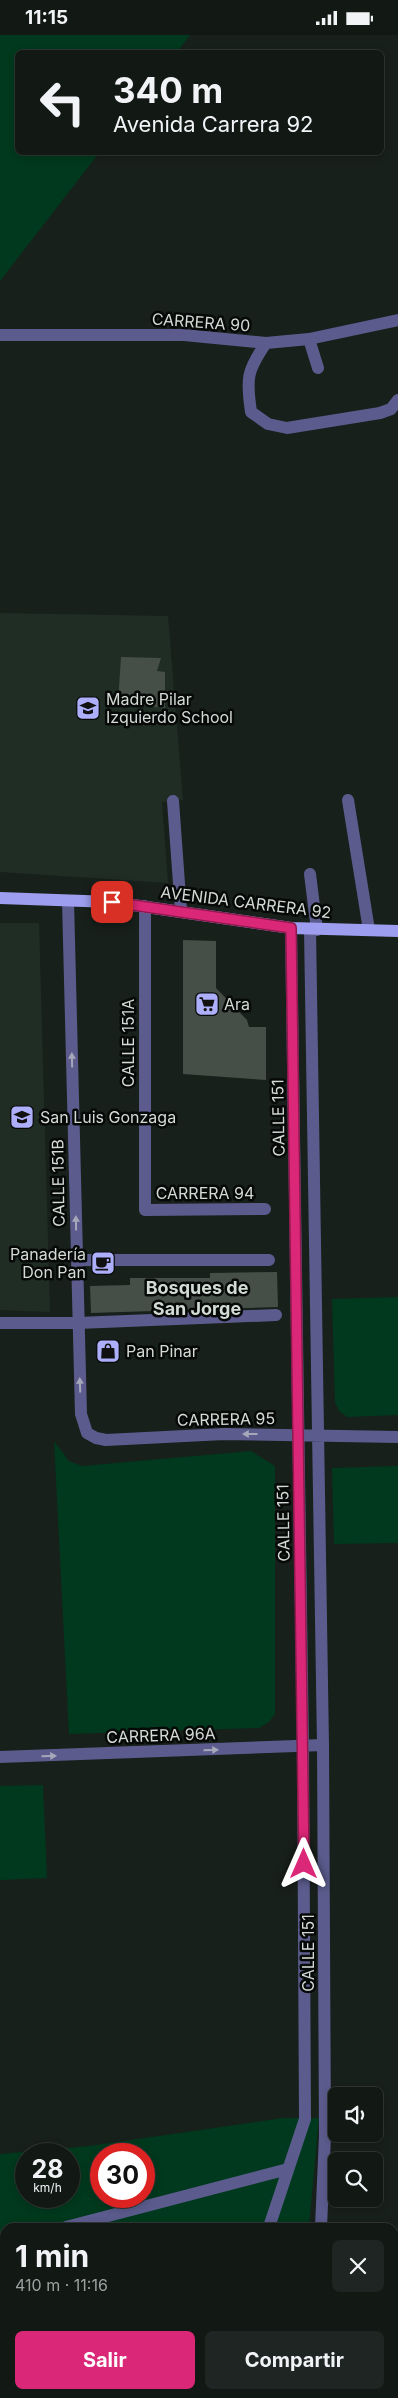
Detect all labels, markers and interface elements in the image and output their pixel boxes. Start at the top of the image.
text: 11:15 [25,6,68,29]
text: 340 m [113,69,223,111]
icon: left [30,70,95,135]
text: Avenida Carrera 92 [113,111,313,137]
street label: CARRERA 90 [151,309,251,335]
place label: Madre Pilar Izquierdo School [106,689,233,727]
school or university icon: Madre Pilar Izquierdo School [75,695,101,721]
pin [91,881,133,923]
street label: AVENIDA CARRERA 92 [160,882,332,922]
icon: arrive [98,888,126,916]
supermarket icon: Ara [194,991,220,1017]
place label: Ara [224,994,250,1014]
street label: CALLE 151A [118,999,138,1087]
one-way arrow [68,1052,76,1068]
street label: CALLE 151 [267,1079,289,1157]
school or university icon: San Luis Gonzaga [9,1104,35,1130]
place label: San Luis Gonzaga [40,1107,176,1127]
street label: CALLE 151B [47,1139,69,1227]
street label: CARRERA 94 [156,1183,254,1203]
one-way arrow [71,1215,79,1231]
place label: Panadería Don Pan [10,1244,86,1282]
cafe icon: Panadería Don Pan [90,1250,116,1276]
district label: Bosques de San Jorge [146,1277,249,1319]
shop icon: Pan Pinar [95,1338,121,1364]
place label: Pan Pinar [126,1341,198,1361]
one-way arrow [75,1377,83,1393]
street label: CARRERA 95 [177,1408,275,1430]
one-way arrow [241,1430,257,1438]
street label: CALLE 151 [272,1484,294,1562]
street label: CARRERA 96A [106,1723,216,1747]
one-way arrow [203,1745,219,1753]
one-way arrow [41,1751,57,1759]
position arrow [277,1837,329,1889]
street label: CALLE 151 [298,1914,318,1992]
map controls [328,2087,383,2207]
button: sound [328,2087,383,2142]
speed limit sign: 30 [90,2143,155,2208]
button: search [328,2152,383,2207]
text: 28 [31,2154,64,2184]
text: km/h [33,2180,62,2195]
text: 1 min [15,2238,89,2274]
button: close [332,2240,384,2292]
text: 410 m · 11:16 [15,2275,108,2295]
button: Salir [15,2331,195,2389]
button: Compartir [205,2331,384,2389]

